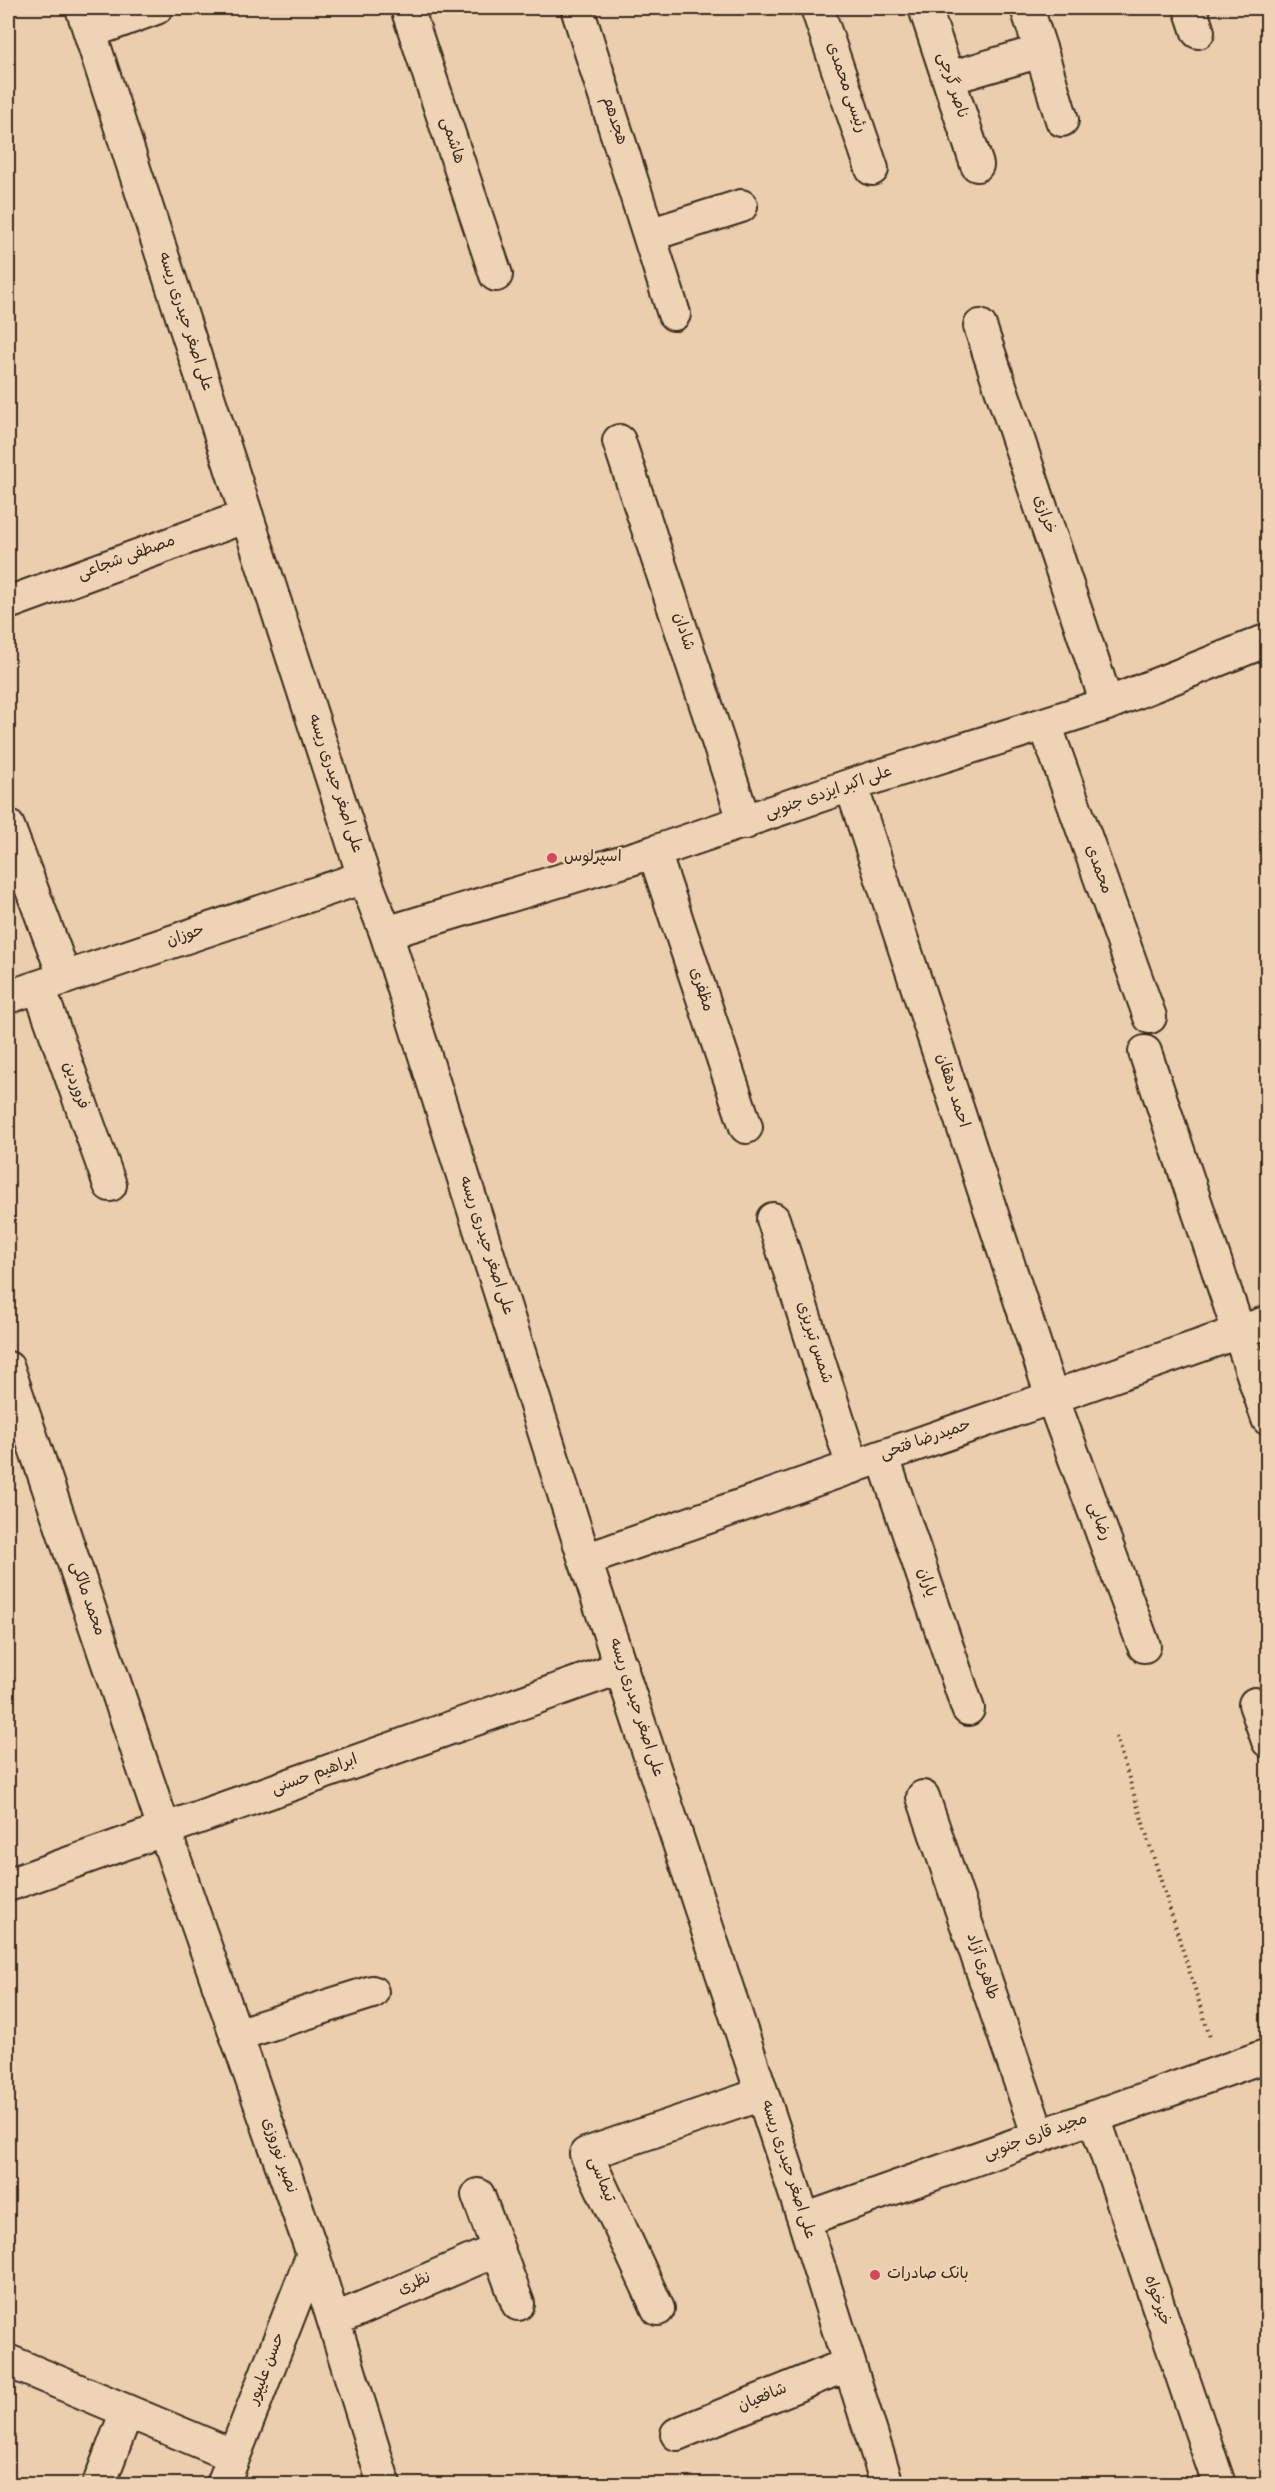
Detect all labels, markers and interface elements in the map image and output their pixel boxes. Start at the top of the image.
street label: رئیسی محمدی [821,40,869,136]
street label: ناصر گرجی [931,50,973,122]
street label: هجدهم [596,94,630,148]
street label: هاشمی [435,115,467,167]
street label: علی اصغر حیدری ریسه [153,250,215,394]
street label: خرازی [1028,493,1058,537]
street label: مصطفی شجاعی [76,533,178,585]
street label: شادان [667,611,697,653]
street label: علی اصغر حیدری ریسه [303,712,365,856]
street label: علی اکبر ایزدی جنوبی [763,763,895,825]
street label: محمدی [1079,843,1115,897]
place label: اسپرلوس [564,849,622,868]
marker: اسپرلوس [545,851,559,865]
street label: حوزان [165,922,207,952]
street label: مظفری [684,965,716,1015]
street label: احمد دهقان [930,1051,972,1131]
street label: فروردین [57,1060,91,1112]
street label: علی اصغر حیدری ریسه [454,1174,516,1318]
street label: شمس تبریزی [791,1300,835,1386]
street label: حمیدرضا فتحی [878,1417,974,1465]
street label: رضایی [1082,1500,1114,1544]
street label: محمد مالکی [64,1559,108,1639]
street label: یاران [911,1566,939,1600]
street label: علی اصغر حیدری ریسه [604,1636,666,1780]
street label: ابراهیم حسنی [269,1752,361,1800]
street label: طاهری آزاد [961,1931,1002,2003]
street label: علی اصغر حیدری ریسه [756,2098,818,2242]
street label: مجید قاری جنوبی [982,2110,1090,2166]
street label: نصیر نوروزی [256,2116,300,2196]
street label: تیماسی [582,2155,618,2206]
place label: بانک صادرات [887,2265,969,2285]
marker: بانک صادرات [868,2268,882,2282]
street label: نظری [396,2270,434,2300]
street label: خیرخواه [1139,2273,1173,2329]
street label: حسن علیپور [245,2330,290,2409]
street label: شافعیان [736,2381,790,2417]

